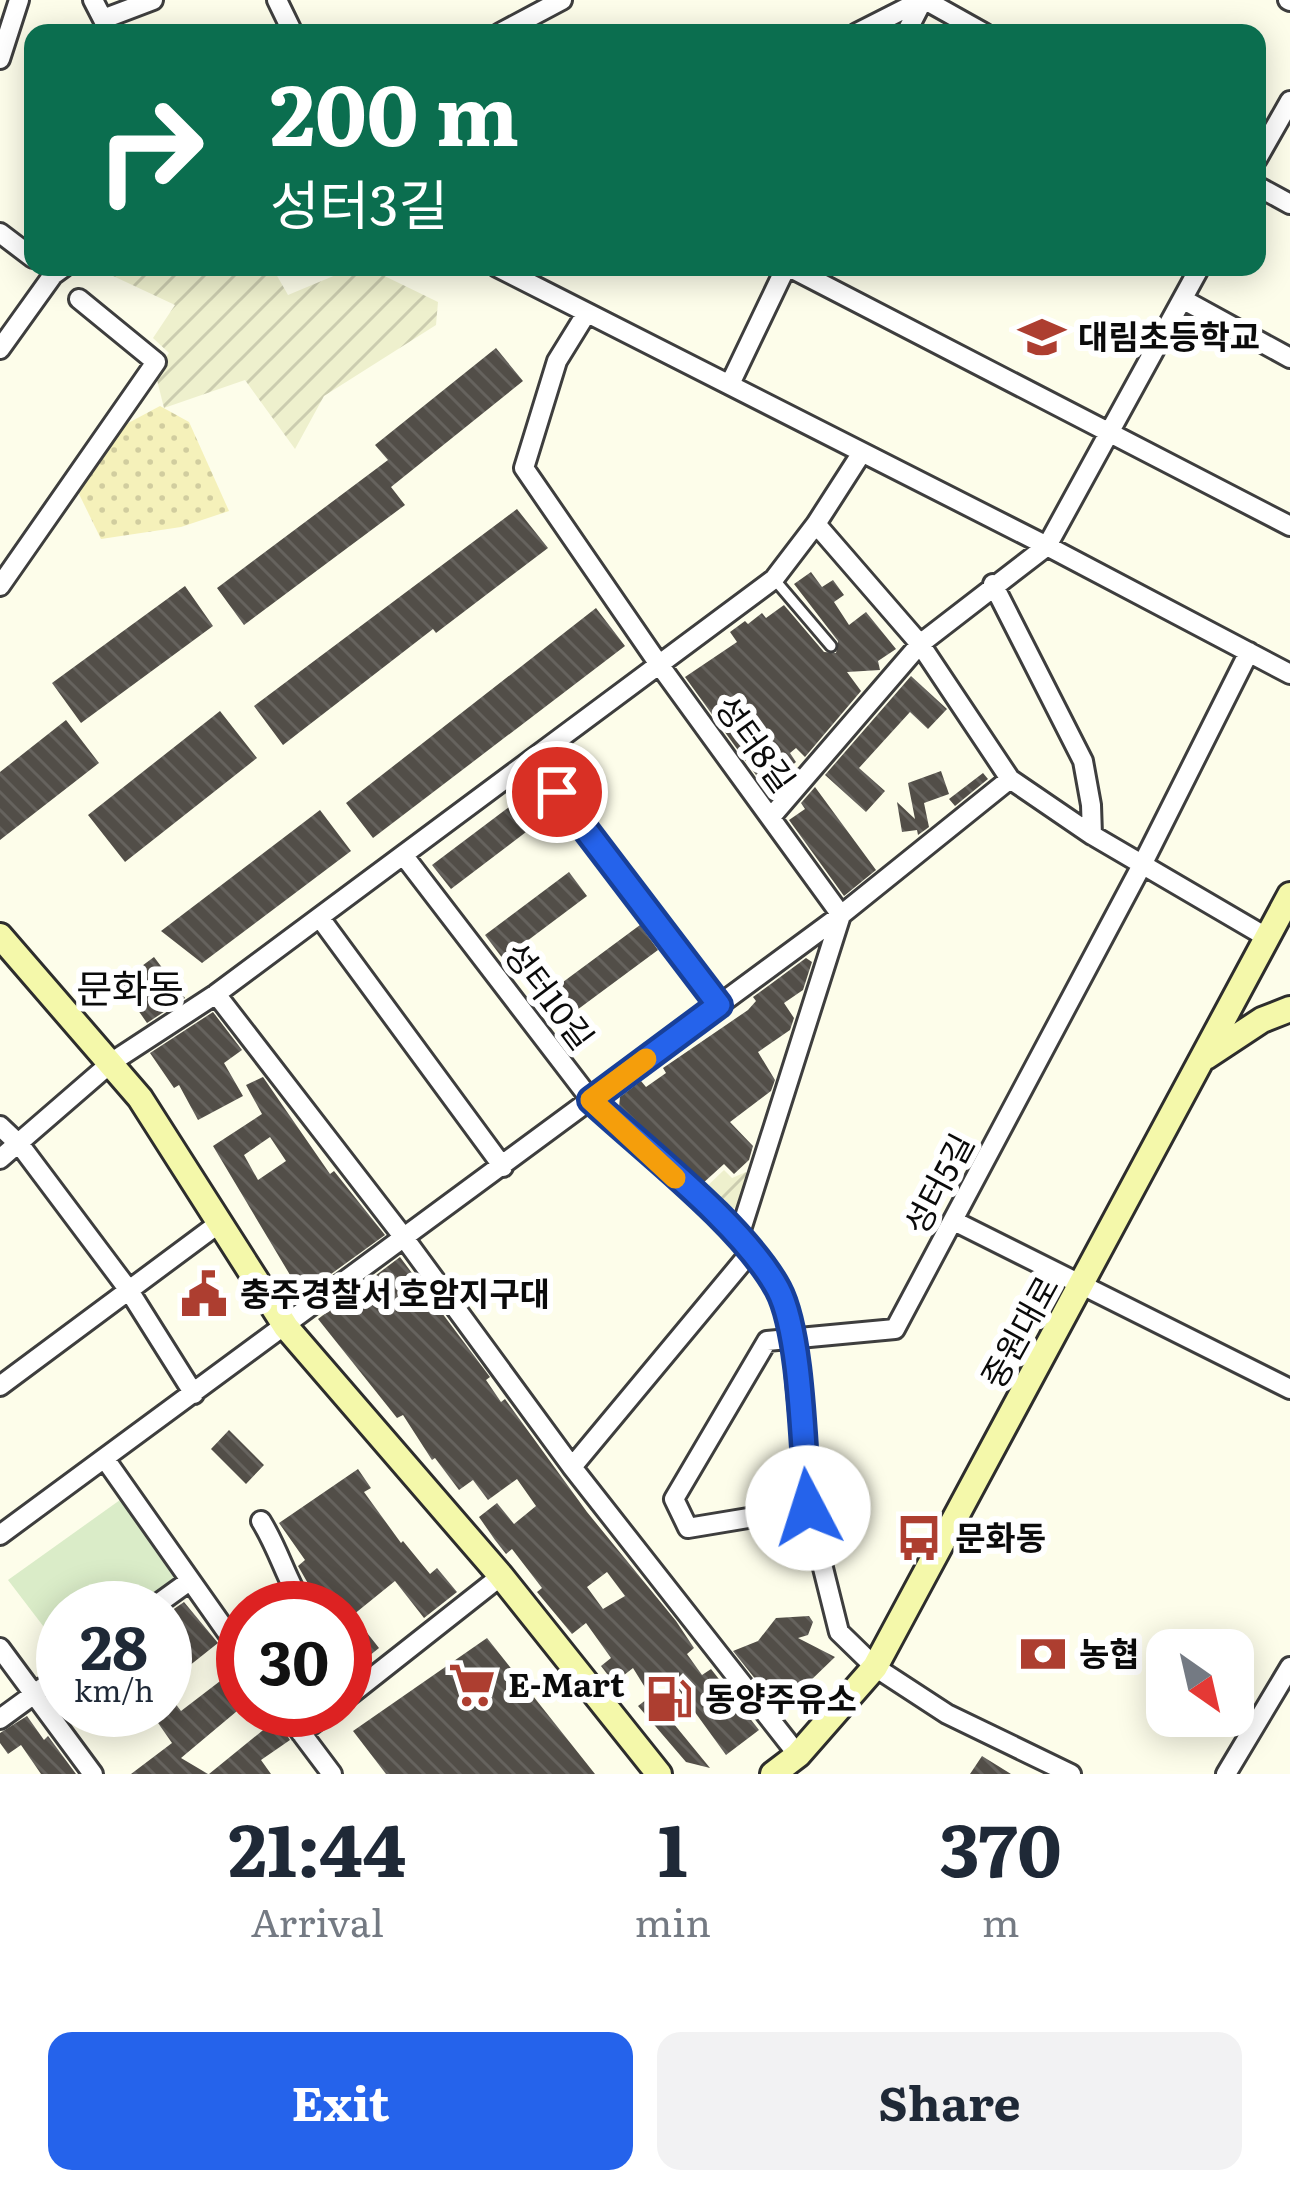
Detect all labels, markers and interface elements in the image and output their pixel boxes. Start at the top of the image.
text: 200 m [270,47,519,172]
icon: right [72,72,228,228]
text: 성터3길 [270,161,448,242]
place label: 대림초등학교 [1078,310,1260,359]
school or university icon: 대림초등학교 [1017,312,1067,362]
street label: 성터8길 [705,684,809,801]
pin [506,741,608,843]
icon: arrive [524,759,590,825]
street label: 성터10길 [494,930,608,1059]
district label: 문화동 [76,957,184,1015]
street label: 성터5길 [890,1124,984,1242]
street label: 중원대로 [967,1266,1069,1396]
place label: 충주경찰서 호암지구대 [240,1267,550,1316]
public building icon: 충주경찰서 호암지구대 [179,1269,229,1319]
position arrow [745,1445,871,1571]
place label: 문화동 [955,1511,1046,1560]
bus stop icon: 문화동 [894,1513,944,1563]
speed limit sign: 30 [216,1581,372,1737]
text: 28 [80,1599,148,1688]
place label: 농협 [1079,1627,1140,1676]
bank icon: 농협 [1018,1629,1068,1679]
north arrow [1146,1629,1254,1737]
map controls [1146,1629,1254,1737]
place label: E-Mart [508,1658,625,1707]
supermarket icon: E-Mart [447,1660,497,1710]
text: km/h [74,1667,154,1711]
place label: 동양주유소 [705,1672,857,1721]
fuel station icon: 동양주유소 [644,1674,694,1724]
text: 21:44 [228,1792,406,1899]
text: 1 [658,1792,688,1899]
text: 370 [939,1792,1062,1899]
text: Arrival [251,1891,384,1949]
text: min [634,1891,711,1949]
text: m [982,1891,1019,1949]
button: Exit [48,2032,633,2170]
button: Share [657,2032,1242,2170]

